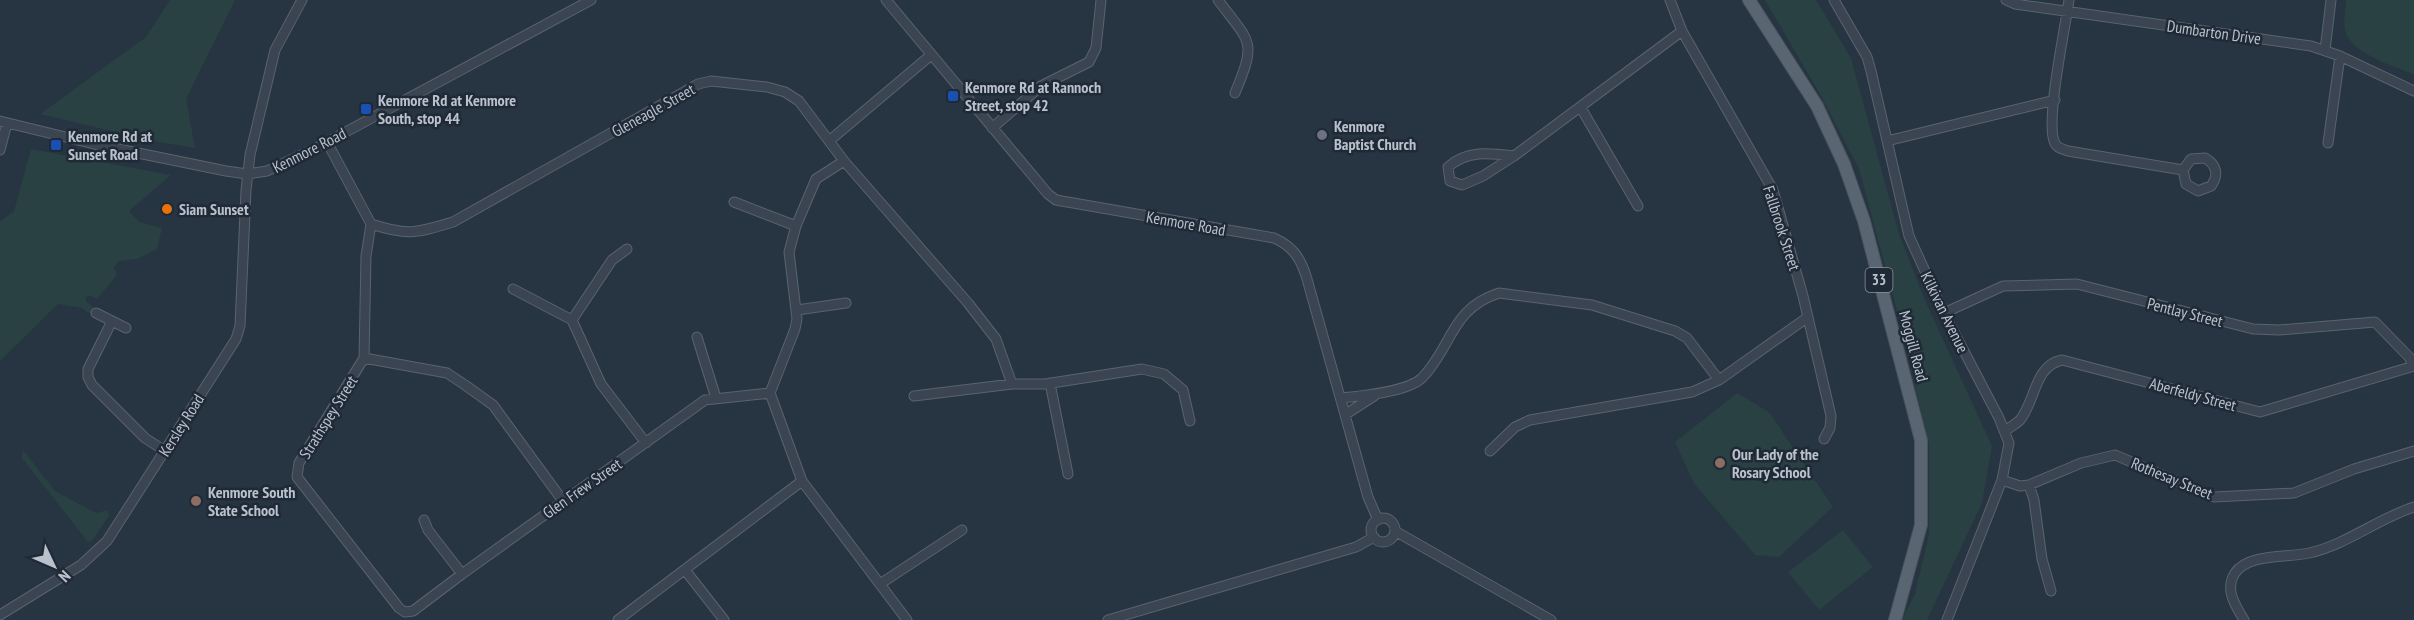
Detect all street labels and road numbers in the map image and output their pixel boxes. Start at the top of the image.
street label: Dumbarton Drive [2166,16,2262,48]
street label: Gleneagle Street [608,79,699,141]
street label: Kenmore Road [269,123,349,177]
street label: Fallbrook Street [1759,183,1805,273]
street label: Kenmore Road [1145,206,1227,240]
road number: 33 [1866,268,1892,292]
street label: Kilkivan Avenue [1917,268,1973,356]
street label: Pentlay Street [2145,293,2225,331]
street label: Moggill Road [1895,308,1933,384]
street label: Strathspey Street [295,371,362,462]
street label: Aberfeldy Street [2148,373,2239,415]
street label: Kersley Road [154,390,208,460]
street label: Glen Frew Street [539,453,626,523]
street label: Rothesay Street [2128,453,2216,504]

